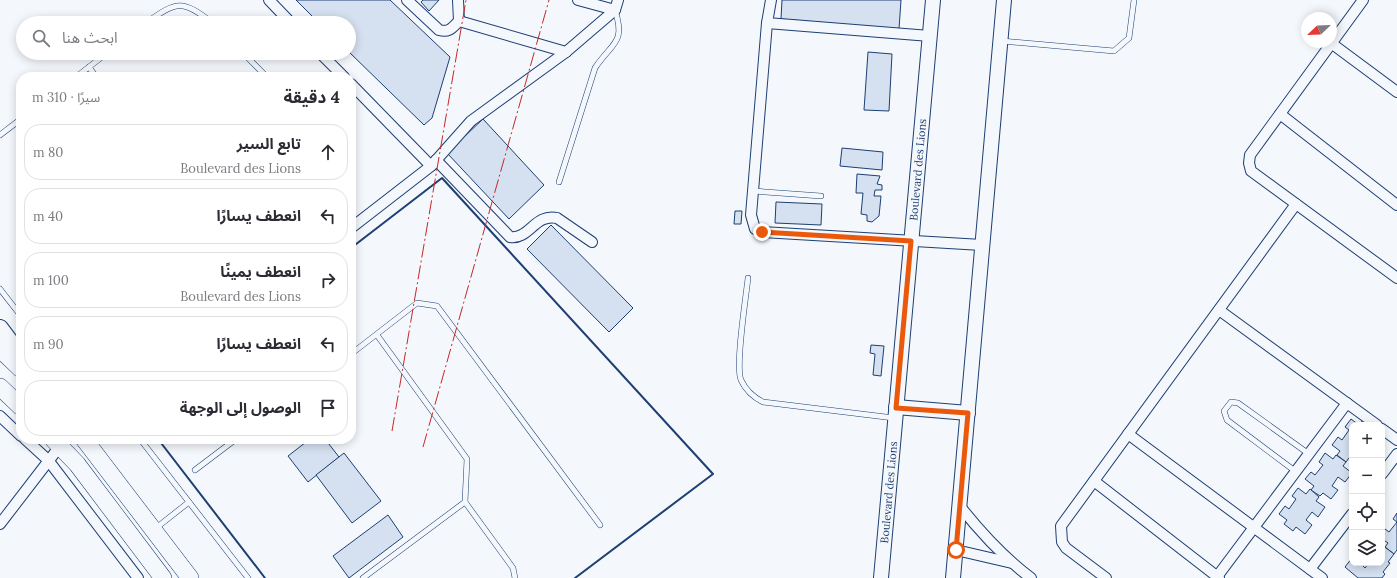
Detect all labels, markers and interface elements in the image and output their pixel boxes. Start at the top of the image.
north arrow [1301,12,1337,48]
search box [16,16,356,60]
icon: search [30,27,52,49]
text: ابحث هنا [62,28,118,47]
text: 4 دقيقة [283,86,340,108]
text: سيرًا · 310 m [32,89,100,106]
street label: Boulevard des Lions [906,118,929,221]
text: تابع السير [237,134,301,153]
icon: ahead [317,141,339,163]
text: 80 m [33,144,63,161]
text: Boulevard des Lions [180,160,301,177]
icon: left [317,205,339,227]
text: انعطف يسارًا [216,206,301,225]
text: 40 m [33,208,63,225]
route end [753,223,771,241]
text: انعطف يمينًا [220,262,301,281]
icon: right [317,269,339,291]
text: 100 m [33,272,69,289]
text: Boulevard des Lions [180,288,301,305]
icon: left [317,333,339,355]
text: انعطف يسارًا [216,334,301,353]
text: 90 m [33,336,64,353]
icon: arrive [317,397,339,419]
text: الوصول إلى الوجهة [180,398,301,417]
map controls [1349,422,1385,566]
button: + [1349,422,1385,458]
street label: Boulevard des Lions [877,441,900,544]
button: − [1349,458,1385,494]
button: locate [1349,494,1385,530]
button: layers [1349,530,1385,566]
route start [947,541,965,559]

